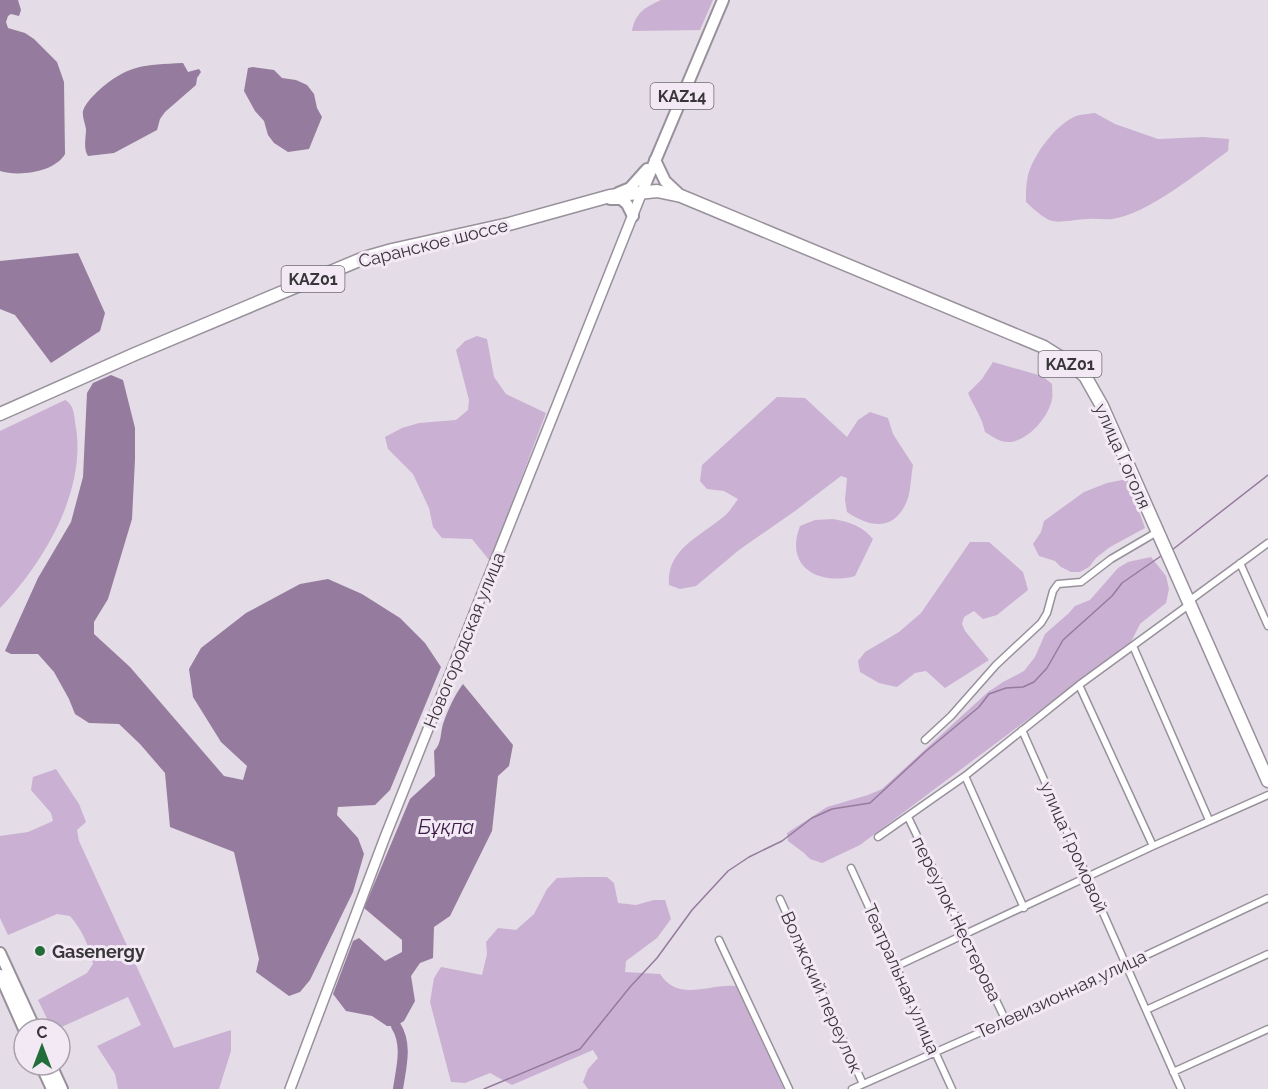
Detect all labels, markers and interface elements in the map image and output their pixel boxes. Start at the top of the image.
road number: KAZ14 [650,83,714,109]
street label: Саранское шоссе [356,214,510,272]
road number: KAZ01 [282,266,344,292]
road number: KАZ01 [1038,351,1102,377]
street label: улица Гоголя [1090,400,1156,512]
street label: Новогородская улица [419,549,509,731]
street label: улица Громовой [1036,778,1112,916]
water label: Бұқпа [418,815,474,839]
street label: переулок Нестерова [908,833,1006,1005]
street label: Театральная улица [859,901,945,1057]
street label: Волжский переулок [777,908,867,1076]
place label: Gasenergy [52,941,145,962]
marker: Gasenergy [33,944,47,958]
street label: Телевизионная улица [973,945,1149,1043]
north arrow [12,1017,72,1077]
text: С [37,1023,48,1042]

